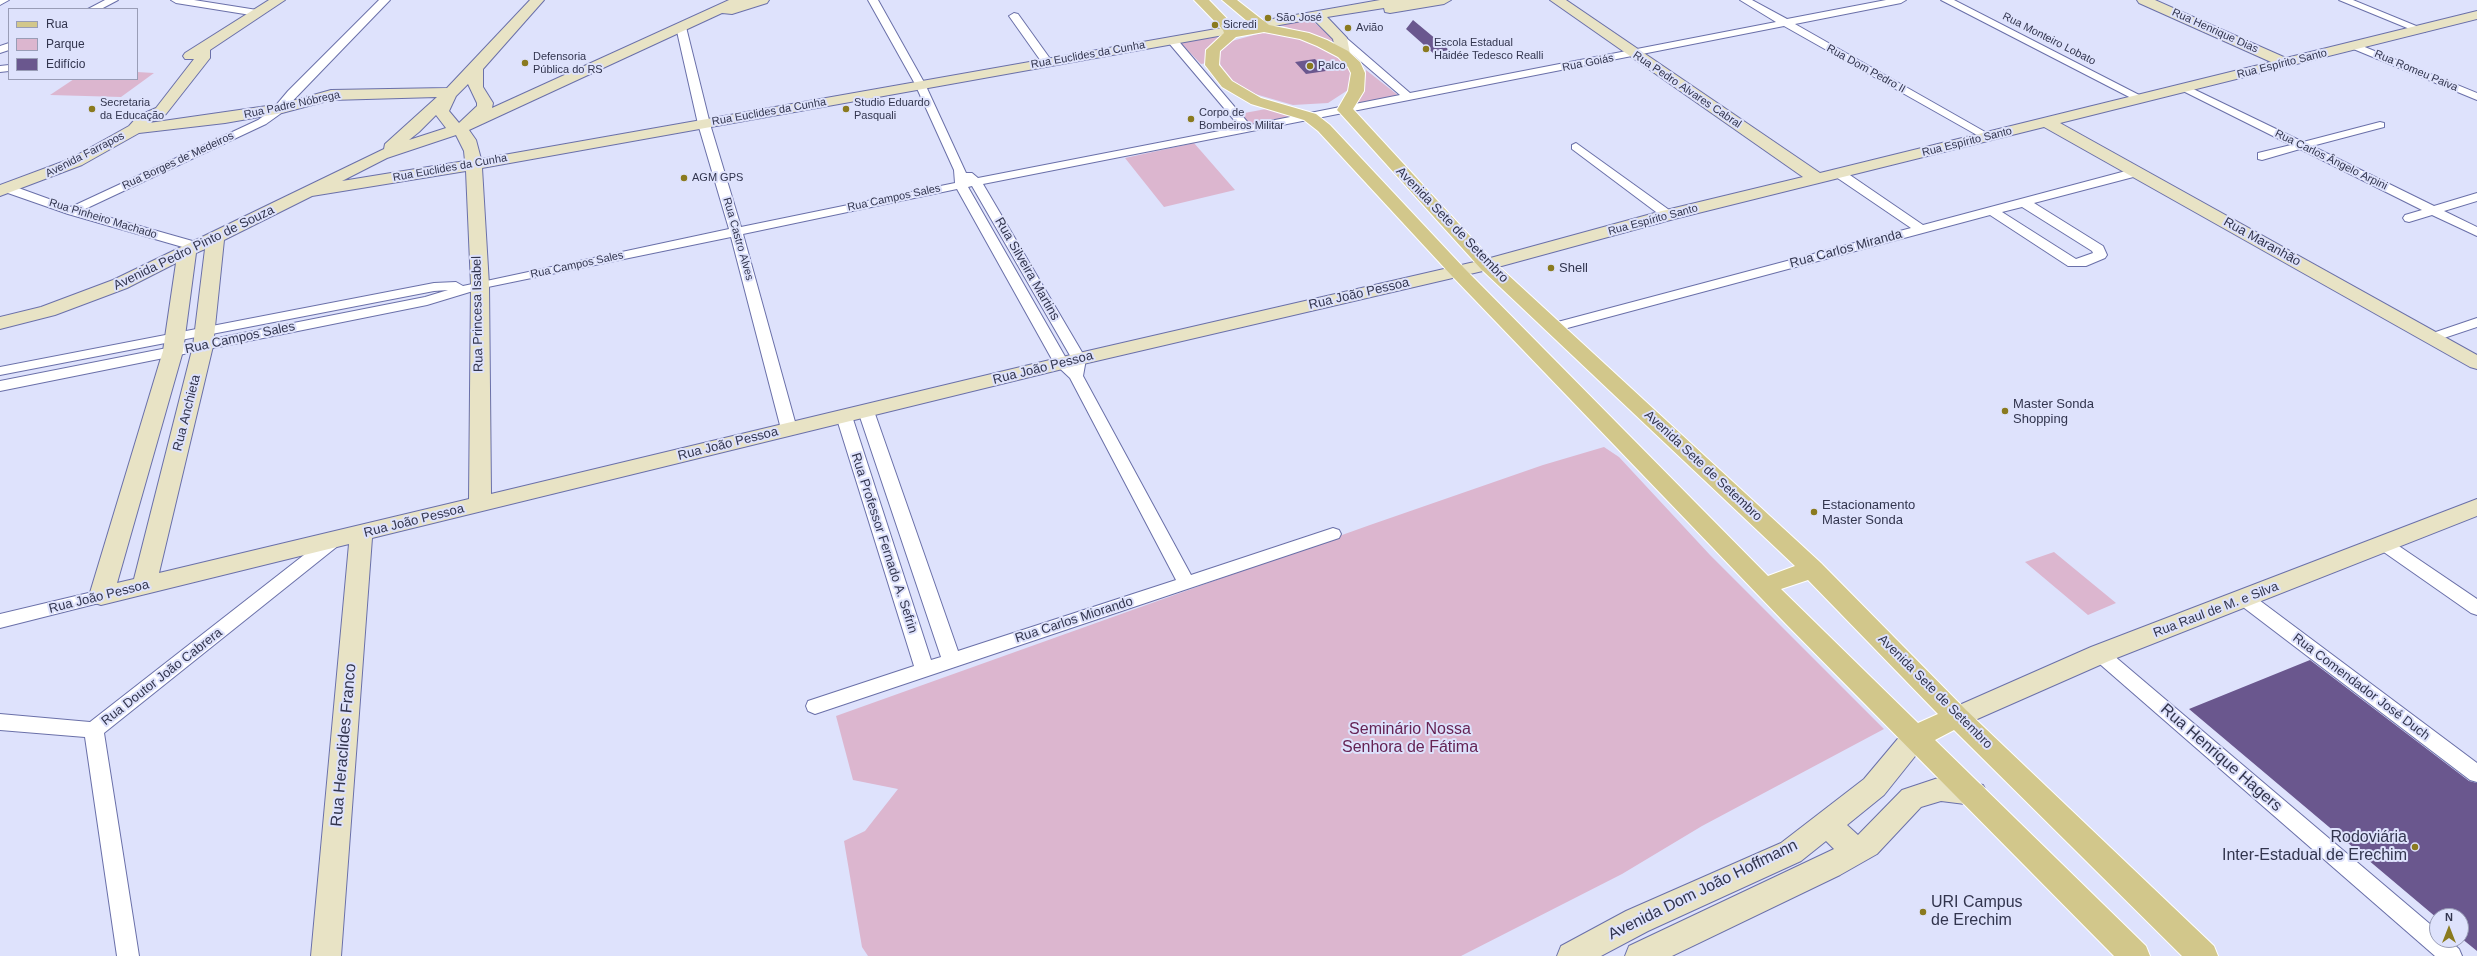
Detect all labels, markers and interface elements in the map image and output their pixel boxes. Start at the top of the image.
street label: Rua Henrique Dias [2170,6,2260,56]
legend [8,8,138,80]
street label: Rua Monteiro Lobato [2000,10,2098,68]
place label: São José [1276,11,1322,25]
marker: São José [1263,13,1273,23]
text: Rua [46,17,68,31]
place label: Sicredi [1223,18,1257,32]
marker: Sicredi [1210,20,1220,30]
place label: Avião [1356,21,1383,35]
marker: Avião [1343,23,1353,33]
place label: Escola Estadual Haidée Tedesco Realli [1434,36,1543,62]
text: Parque [46,37,85,51]
street label: Rua Euclides da Cunha [1030,38,1146,72]
street label: Rua Dom Pedro II [1824,42,1908,96]
marker: Escola Estadual Haidée Tedesco Realli [1421,44,1431,54]
street label: Rua Espírito Santo [2236,46,2328,82]
street label: Rua Romeu Paiva [2372,47,2460,95]
street label: Rua Pedro Alvares Cabral [1630,49,1744,131]
place label: Defensoria Pública do RS [533,50,603,76]
street label: Rua Goiás [1561,52,1615,74]
text: Edifício [46,57,85,71]
marker: Defensoria Pública do RS [520,58,530,68]
place label: Palco [1318,59,1346,73]
marker: Palco [1305,61,1315,71]
street label: Rua Padre Nóbrega [243,88,341,122]
street label: Rua Euclides da Cunha [711,95,827,129]
place label: Secretaria da Educação [100,96,164,122]
place label: Studio Eduardo Pasquali [854,96,930,122]
marker: Secretaria da Educação [87,104,97,114]
marker: Studio Eduardo Pasquali [841,104,851,114]
place label: Corpo de Bombeiros Militar [1199,106,1284,132]
marker: Corpo de Bombeiros Militar [1186,114,1196,124]
street label: Rua Espírito Santo [1921,124,2013,160]
street label: Rua Carlos Ângelo Arpini [2273,127,2389,193]
street label: Avenida Farrapos [43,129,127,181]
street label: Rua Borges de Medeiros [120,129,236,193]
street label: Rua Euclides da Cunha [392,151,508,185]
street label: Avenida Sete de Setembro [1393,164,1511,286]
place label: AGM GPS [692,171,743,185]
marker: AGM GPS [679,173,689,183]
street label: Rua Campos Sales [846,182,942,214]
street label: Rua Pinheiro Machado [48,196,158,242]
street label: Rua Castro Alves [720,196,756,282]
street label: Avenida Pedro Pinto de Souza [111,202,277,294]
street label: Rua Espírito Santo [1607,202,1699,238]
street label: Rua Maranhão [2221,214,2303,270]
street label: Rua Silveira Martins [991,215,1063,323]
street label: Rua Carlos Miranda [1788,227,1904,271]
street label: Rua Campos Sales [529,249,625,281]
street label: Rua Princesa Isabel [469,256,487,372]
place label: Shell [1559,260,1588,276]
marker: Shell [1546,263,1556,273]
street label: Rua João Pessoa [1307,275,1411,313]
street label: Rua Campos Sales [184,319,296,357]
street label: Rua João Pessoa [991,348,1095,388]
street label: Rua Anchieta [170,373,204,453]
place label: Master Sonda Shopping [2013,396,2094,427]
marker: Master Sonda Shopping [2000,406,2010,416]
street label: Avenida Sete de Setembro [1641,407,1765,525]
street label: Rua João Pessoa [676,424,780,464]
street label: Rua Professor Fernado A. Sefrin [847,451,921,635]
place label: Estacionamento Master Sonda [1822,497,1915,528]
street label: Rua João Pessoa [362,501,466,541]
marker: Estacionamento Master Sonda [1809,507,1819,517]
street label: Rua João Pessoa [47,577,151,617]
street label: Rua Raul de M. e Silva [2151,579,2281,641]
street label: Rua Carlos Miorando [1013,594,1135,646]
street label: Rua Doutor João Cabrera [99,625,225,729]
street label: Rua Comendador José Duch [2289,630,2433,744]
street label: Avenida Sete de Setembro [1875,632,1995,752]
street label: Rua Heraclides Franco [327,663,361,827]
street label: Rua Henrique Hagers [2156,700,2286,816]
park label: Seminário Nossa Senhora de Fátima [1342,720,1478,758]
place label: Rodoviária Inter-Estadual de Erechim [2222,828,2407,866]
street label: Avenida Dom João Hoffmann [1605,836,1801,944]
marker: Rodoviária Inter-Estadual de Erechim [2410,842,2420,852]
place label: URI Campus de Erechim [1931,893,2023,931]
marker: URI Campus de Erechim [1918,907,1928,917]
north arrow [2429,908,2469,948]
text: N [2445,911,2453,923]

